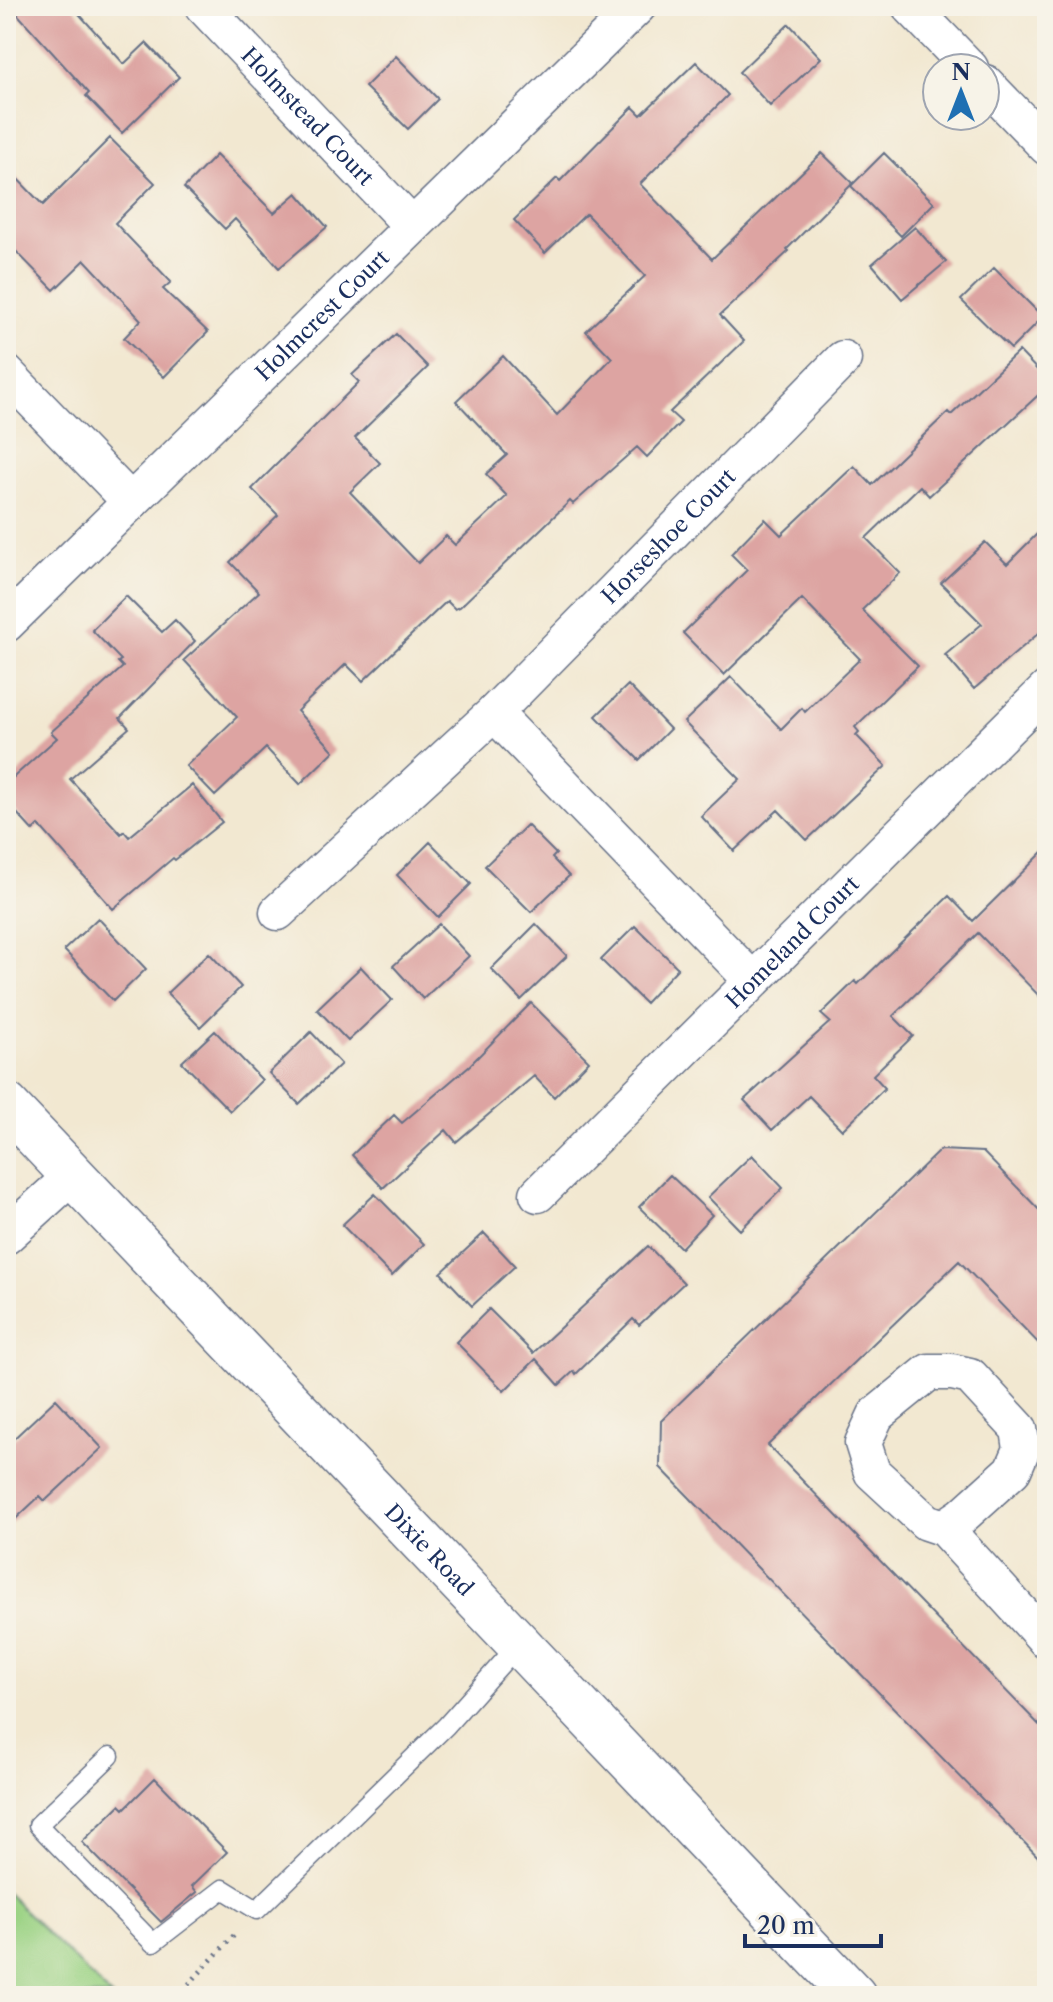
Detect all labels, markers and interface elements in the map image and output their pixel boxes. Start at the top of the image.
street label: Holmstead Court [235,42,379,191]
north arrow [921,52,1001,132]
text: N [951,59,971,86]
street label: Holmcrest Court [250,244,395,386]
street label: Horseshoe Court [596,463,741,610]
street label: Homeland Court [720,870,865,1014]
street label: Dixie Road [379,1499,479,1602]
scale bar [745,1898,881,1948]
text: 20 m [757,1911,815,1940]

